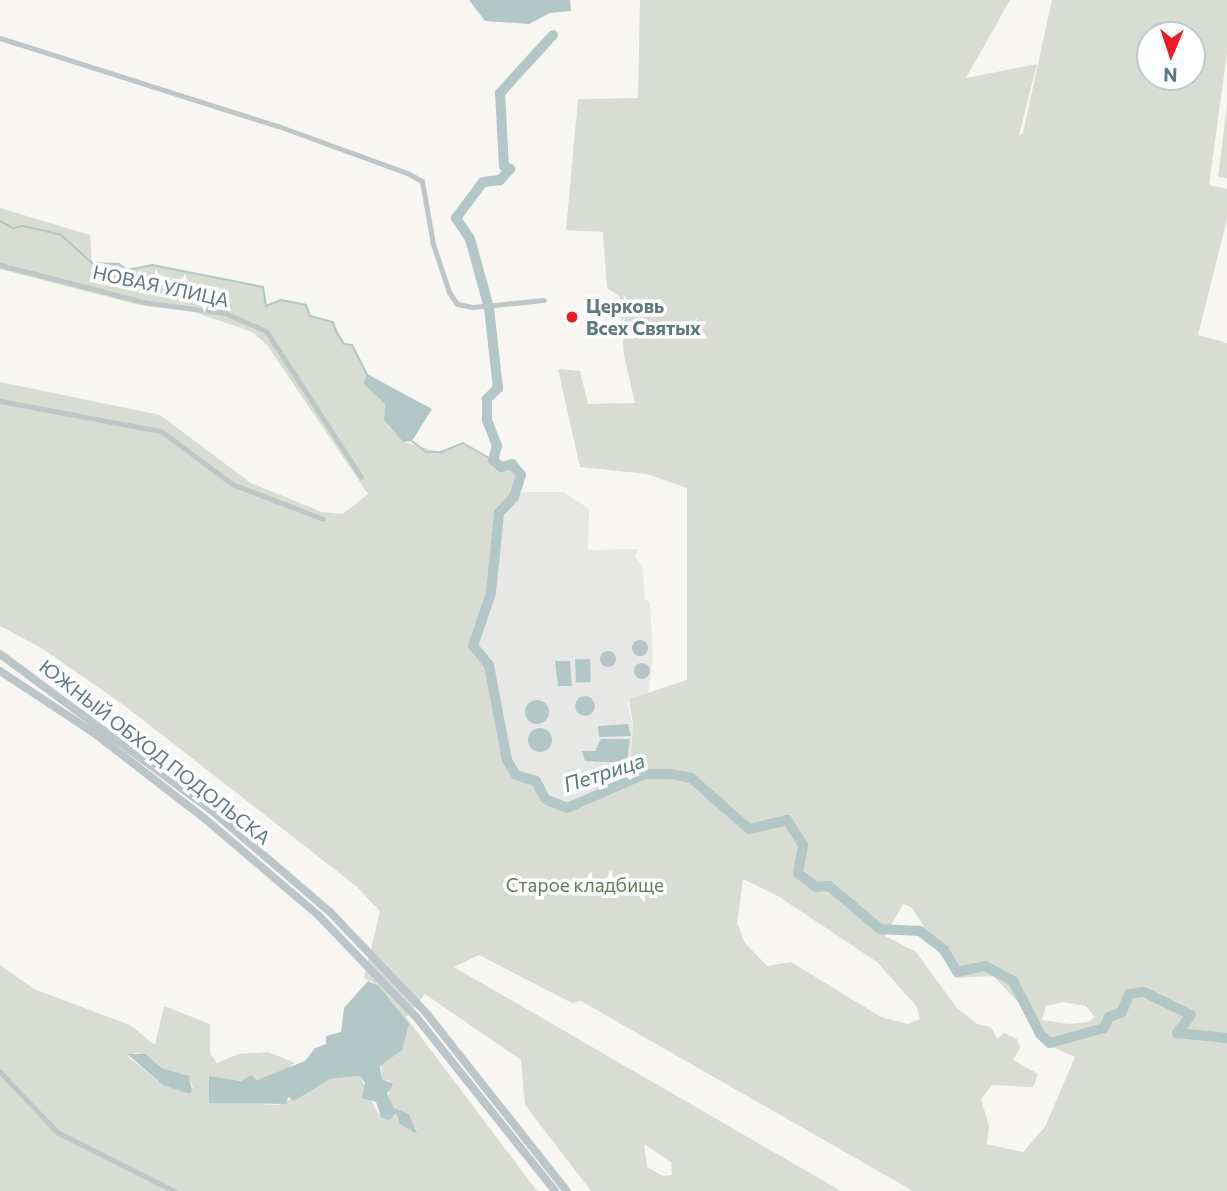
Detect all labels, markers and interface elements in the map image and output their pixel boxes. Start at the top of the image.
north arrow [1136,21,1206,91]
text: N [1163,64,1178,87]
street label: НОВАЯ УЛИЦА [91,260,231,312]
place label: Церковь Всех Святых [586,295,701,339]
marker: Церковь Всех Святых [564,309,580,325]
street label: ЮЖНЫЙ ОБХОД ПОДОЛЬСКА [35,655,275,849]
water label: Петрица [560,747,648,797]
park label: Старое кладбище [506,874,664,896]

